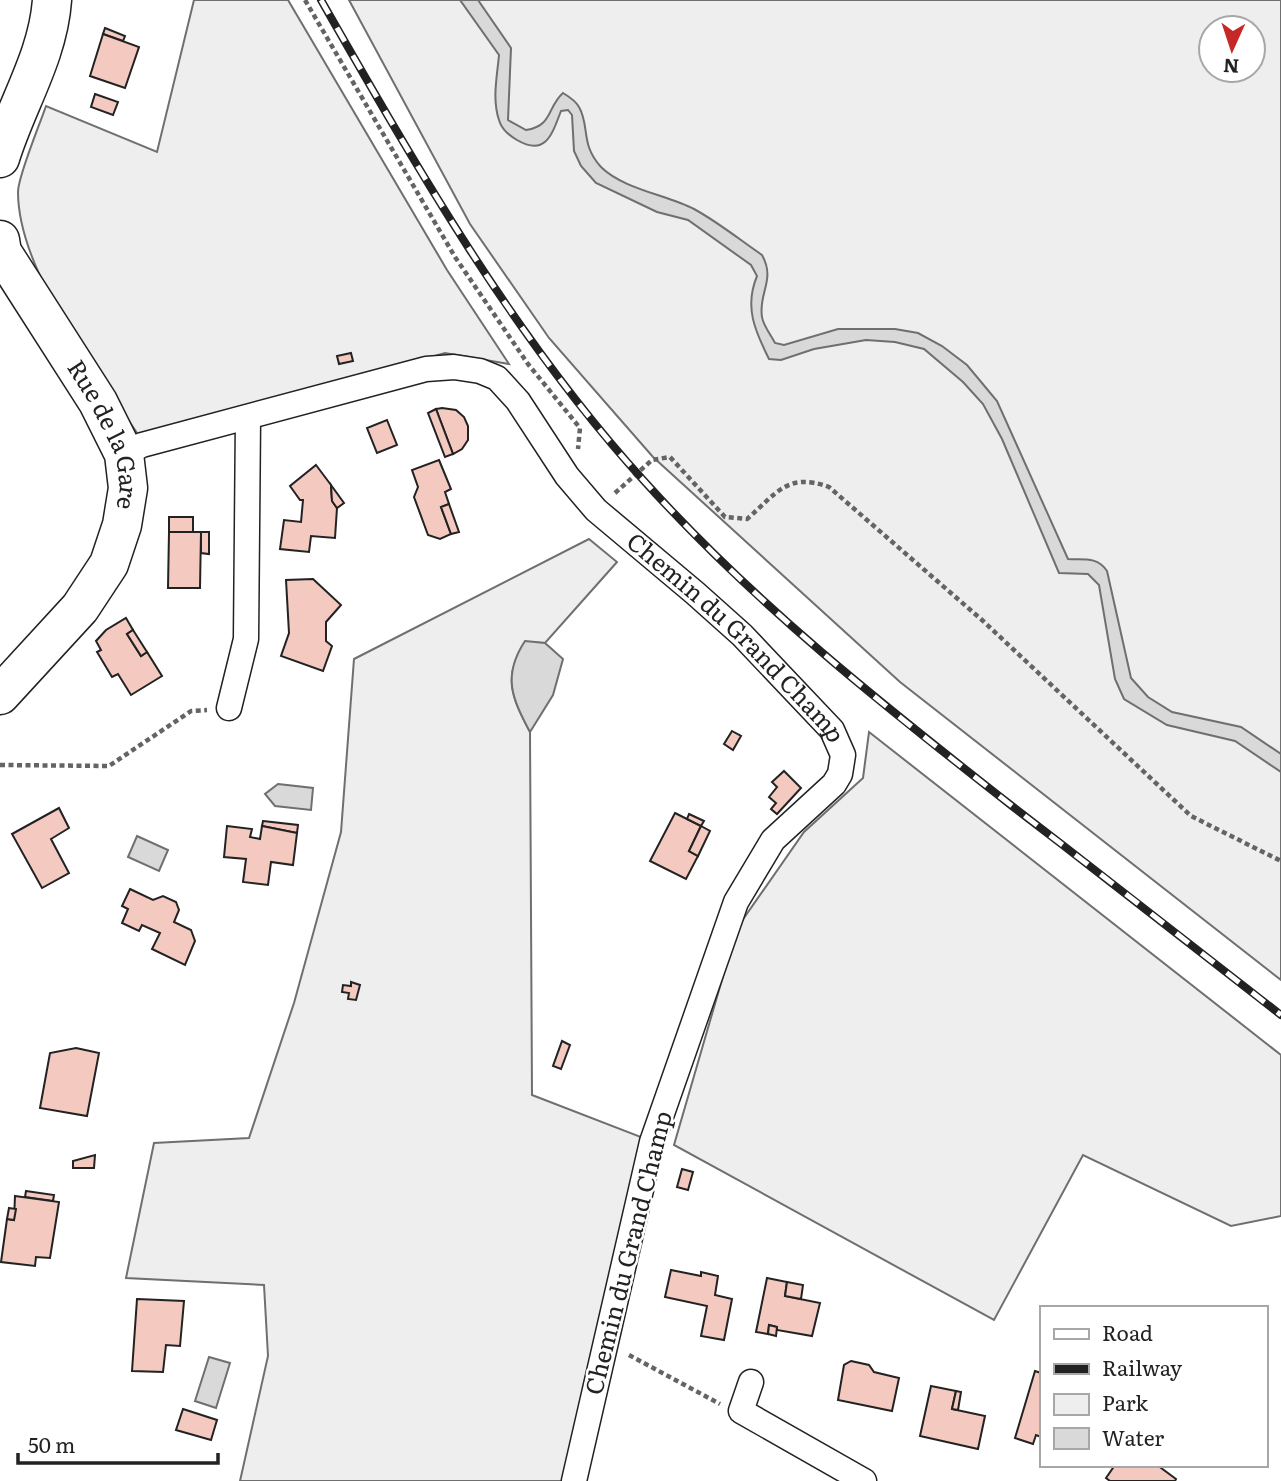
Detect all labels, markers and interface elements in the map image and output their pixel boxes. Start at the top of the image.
north arrow [1197,14,1267,84]
text: N [1222,53,1240,81]
street label: Rue de la Gare [60,352,148,513]
street label: Chemin du Grand Champ [620,523,855,747]
street label: Chemin du Grand Champ [574,1107,679,1398]
legend [1040,1306,1267,1467]
text: Road [1102,1316,1153,1347]
text: Railway [1102,1351,1183,1382]
text: Park [1102,1386,1148,1417]
text: Water [1102,1421,1164,1452]
scale bar [18,1422,217,1466]
text: 50 m [28,1428,75,1459]

